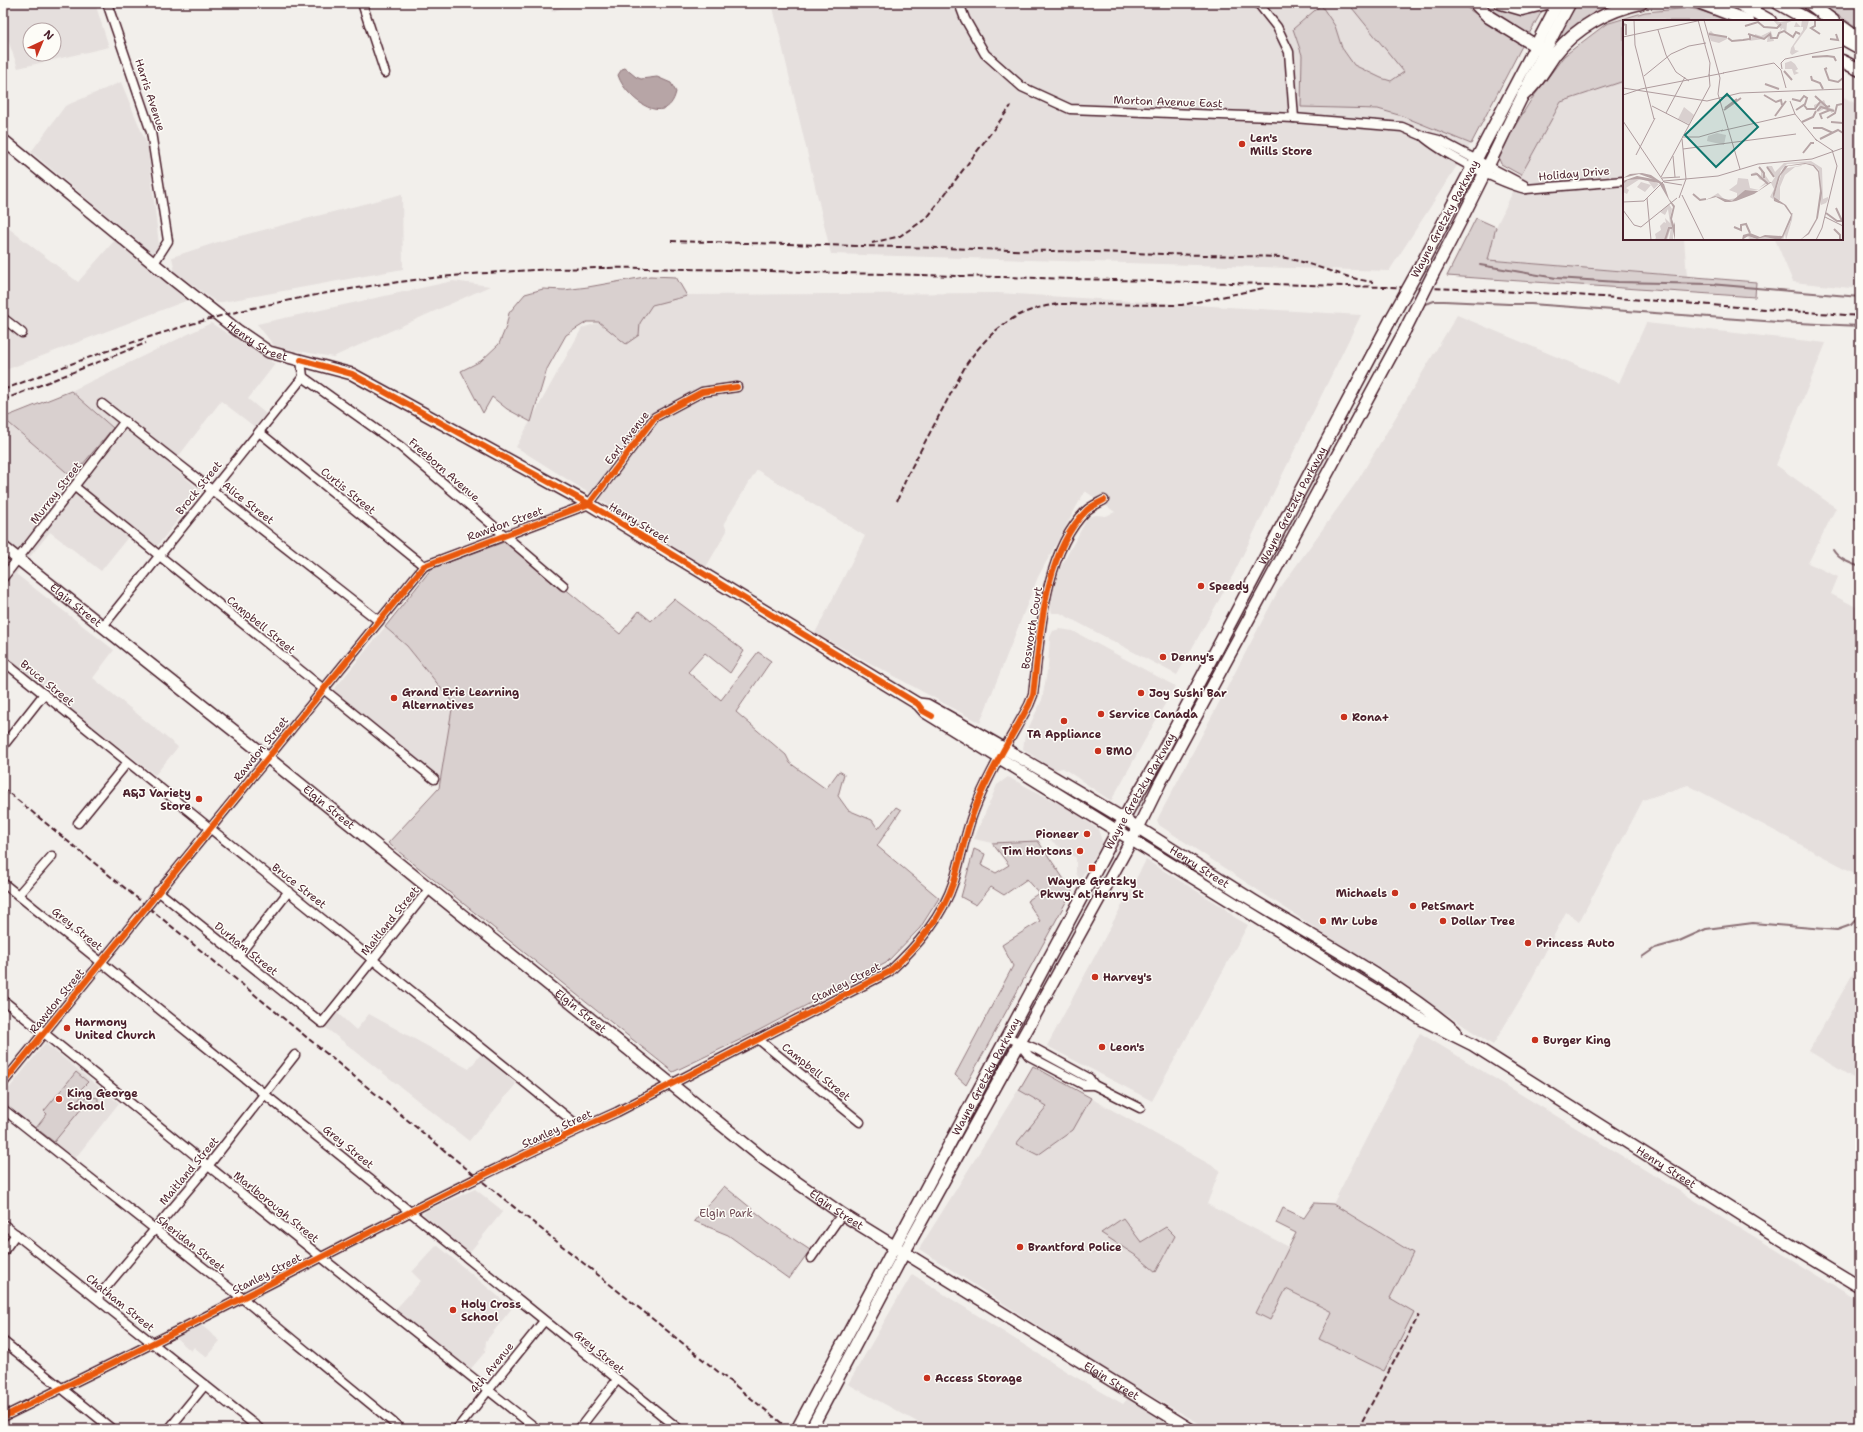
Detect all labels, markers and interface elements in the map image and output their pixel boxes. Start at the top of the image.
inset map [1623,20,1843,240]
north arrow [22,22,62,62]
text: N [40,27,57,44]
street label: Harris Avenue [131,57,169,133]
street label: Morton Avenue East [1113,93,1223,111]
place label: Len's Mills Store [1250,131,1313,159]
marker: Len's Mills Store [1237,139,1247,149]
street label: Wayne Gretzky Parkway [1407,157,1483,281]
street label: Holiday Drive [1538,163,1610,185]
street label: Henry Street [224,318,289,364]
street label: Earl Avenue [601,408,653,468]
street label: Freeborn Avenue [405,435,483,505]
street label: Wayne Gretzky Parkway [1255,444,1330,567]
street label: Brock Street [173,458,226,518]
street label: Murray Street [27,459,85,527]
street label: Curtis Street [317,464,379,518]
street label: Alice Street [219,478,277,528]
street label: Henry Street [606,499,672,547]
street label: Rawdon Street [465,503,545,545]
place label: Speedy [1209,579,1249,594]
street label: Elgin Street [47,580,105,630]
marker: Speedy [1196,581,1206,591]
street label: Bosworth Court [1018,585,1046,670]
street label: Campbell Street [223,593,299,657]
place label: Denny's [1171,650,1214,665]
marker: Denny's [1158,652,1168,662]
street label: Bruce Street [17,657,77,709]
place label: Grand Erie Learning Alternatives [402,685,519,713]
place label: Joy Sushi Bar [1149,686,1227,701]
marker: Joy Sushi Bar [1136,688,1146,698]
marker: Grand Erie Learning Alternatives [389,693,399,703]
place label: Service Canada [1109,707,1198,722]
marker: Service Canada [1096,709,1106,719]
place label: Rona+ [1352,710,1390,725]
marker: Rona+ [1339,712,1349,722]
street label: Rawdon Street [230,713,292,785]
marker: TA Appliance [1059,716,1069,726]
place label: TA Appliance [1027,727,1102,742]
street label: Wayne Gretzky Parkway [1101,730,1178,852]
place label: BMO [1106,744,1132,759]
marker: BMO [1093,746,1103,756]
street label: Elgin Street [300,782,358,833]
place label: A&J Variety Store [122,786,191,814]
marker: A&J Variety Store [194,794,204,804]
place label: Pioneer [1036,827,1079,842]
marker: Pioneer [1082,829,1092,839]
street label: Henry Street [1167,842,1232,891]
place label: Tim Hortons [1002,844,1072,859]
marker: Tim Hortons [1075,846,1085,856]
street label: Bruce Street [269,860,329,912]
marker: Wayne Gretzky Pkwy. at Henry St [1087,863,1097,873]
place label: Wayne Gretzky Pkwy. at Henry St [1040,874,1145,902]
street label: Maitland Street [357,883,423,959]
place label: Michaels [1336,886,1387,901]
marker: Michaels [1390,888,1400,898]
place label: PetSmart [1421,899,1475,914]
marker: PetSmart [1408,901,1418,911]
street label: Grey Street [48,904,106,954]
place label: Mr Lube [1331,914,1378,929]
place label: Dollar Tree [1451,914,1515,929]
marker: Mr Lube [1318,916,1328,926]
marker: Dollar Tree [1438,916,1448,926]
street label: Durham Street [211,919,281,979]
place label: Princess Auto [1536,936,1615,951]
marker: Princess Auto [1523,938,1533,948]
street label: Stanley Street [809,959,883,1007]
street label: Rawdon Street [26,965,88,1037]
place label: Harvey's [1103,970,1152,985]
marker: Harvey's [1090,972,1100,982]
street label: Elgin Street [552,986,610,1036]
place label: Harmony United Church [75,1015,156,1043]
street label: Wayne Gretzky Parkway [948,1015,1024,1138]
marker: Harmony United Church [62,1023,72,1033]
place label: Burger King [1543,1033,1611,1048]
marker: Burger King [1530,1035,1540,1045]
street label: Campbell Street [778,1040,854,1104]
place label: Leon's [1110,1040,1145,1055]
marker: Leon's [1097,1042,1107,1052]
place label: King George School [67,1086,138,1114]
marker: King George School [54,1094,64,1104]
street label: Stanley Street [519,1106,595,1152]
street label: Grey Street [319,1122,377,1172]
street label: Maitland Street [156,1134,222,1208]
street label: Henry Street [1633,1143,1699,1192]
street label: Marlborough Street [230,1168,322,1246]
street label: Elgin Street [806,1186,867,1233]
park label: Elgin Park [699,1206,753,1221]
street label: Sheridan Street [154,1212,229,1276]
place label: Brantford Police [1028,1240,1122,1255]
marker: Brantford Police [1015,1242,1025,1252]
street label: Stanley Street [230,1250,304,1298]
street label: Chatham Street [83,1271,157,1335]
place label: Holy Cross School [461,1297,521,1325]
marker: Holy Cross School [448,1305,458,1315]
street label: Grey Street [570,1327,628,1377]
street label: 4th Avenue [467,1339,517,1397]
street label: Elgin Street [1081,1358,1142,1403]
place label: Access Storage [935,1371,1023,1386]
marker: Access Storage [922,1373,932,1383]

